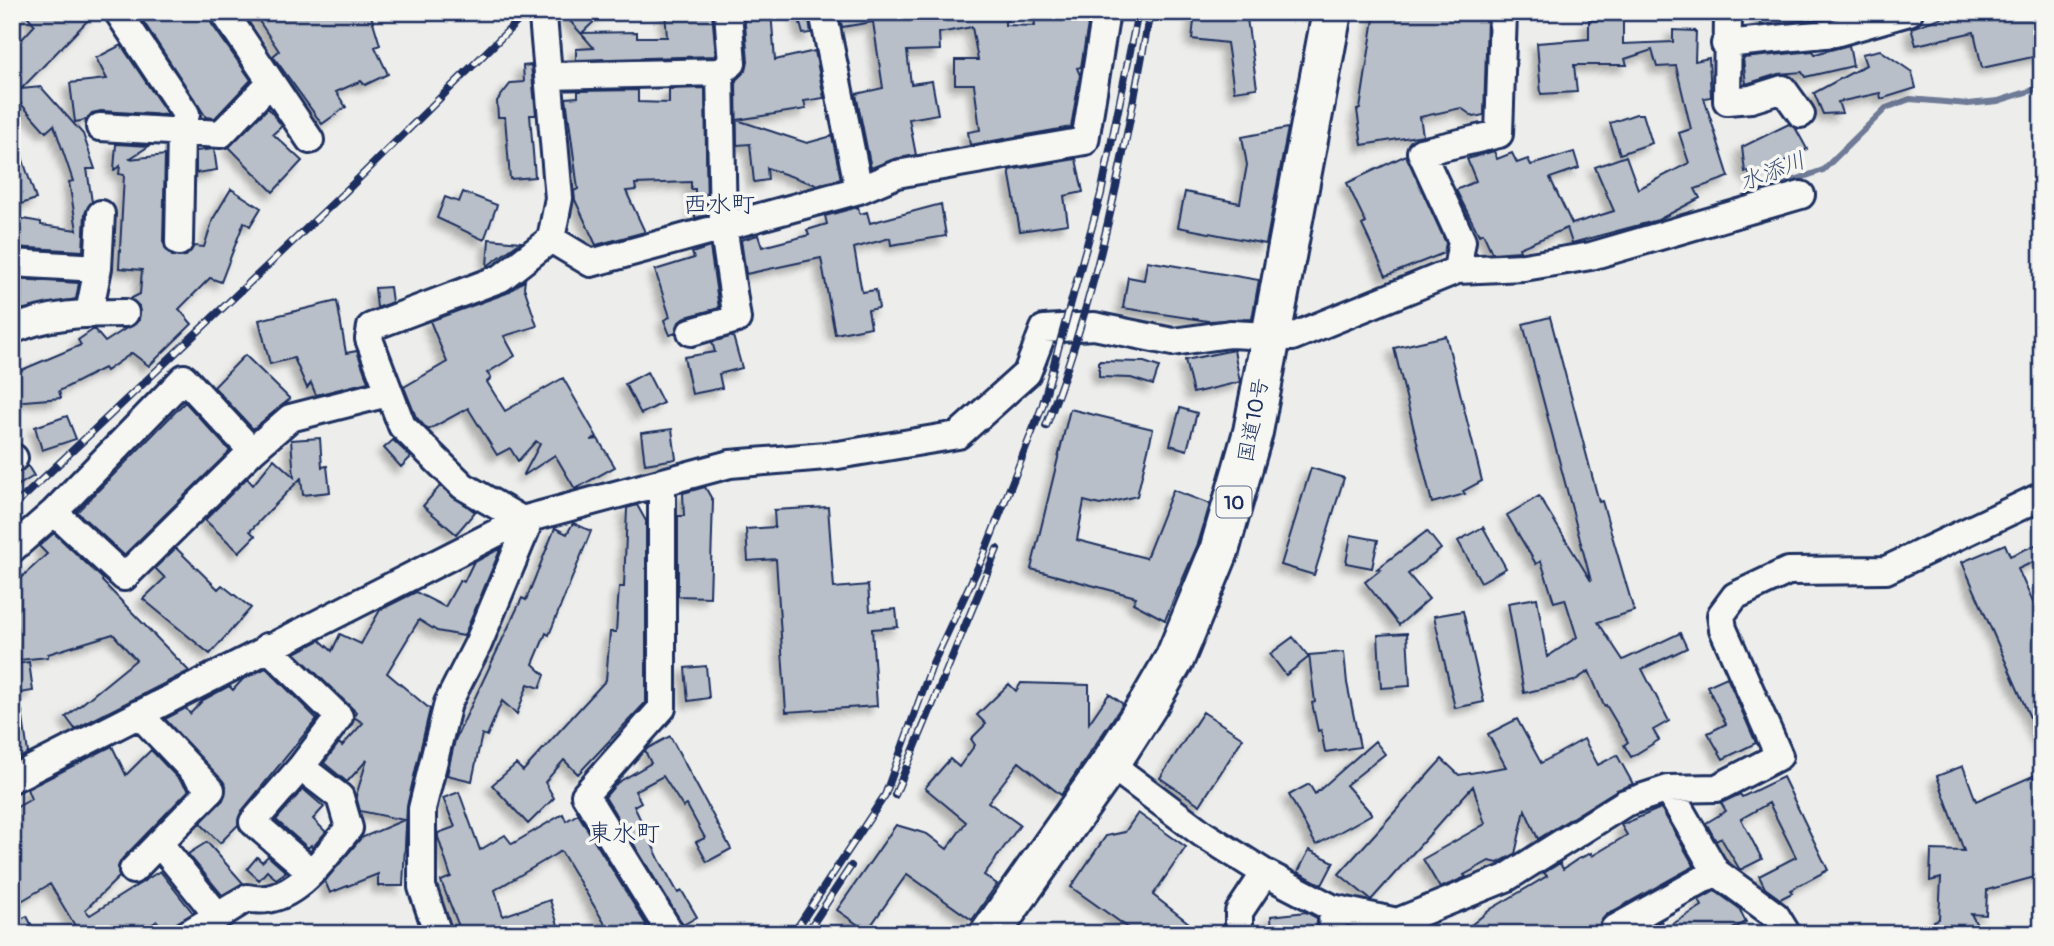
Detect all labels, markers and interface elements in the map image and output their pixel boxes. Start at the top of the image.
water label: 水添川 [1735,146,1810,197]
district label: 西水町 [683,190,755,219]
street label: 国道10号 [1232,376,1275,465]
road number: 10 [1216,486,1252,517]
district label: 東水町 [588,819,660,848]

